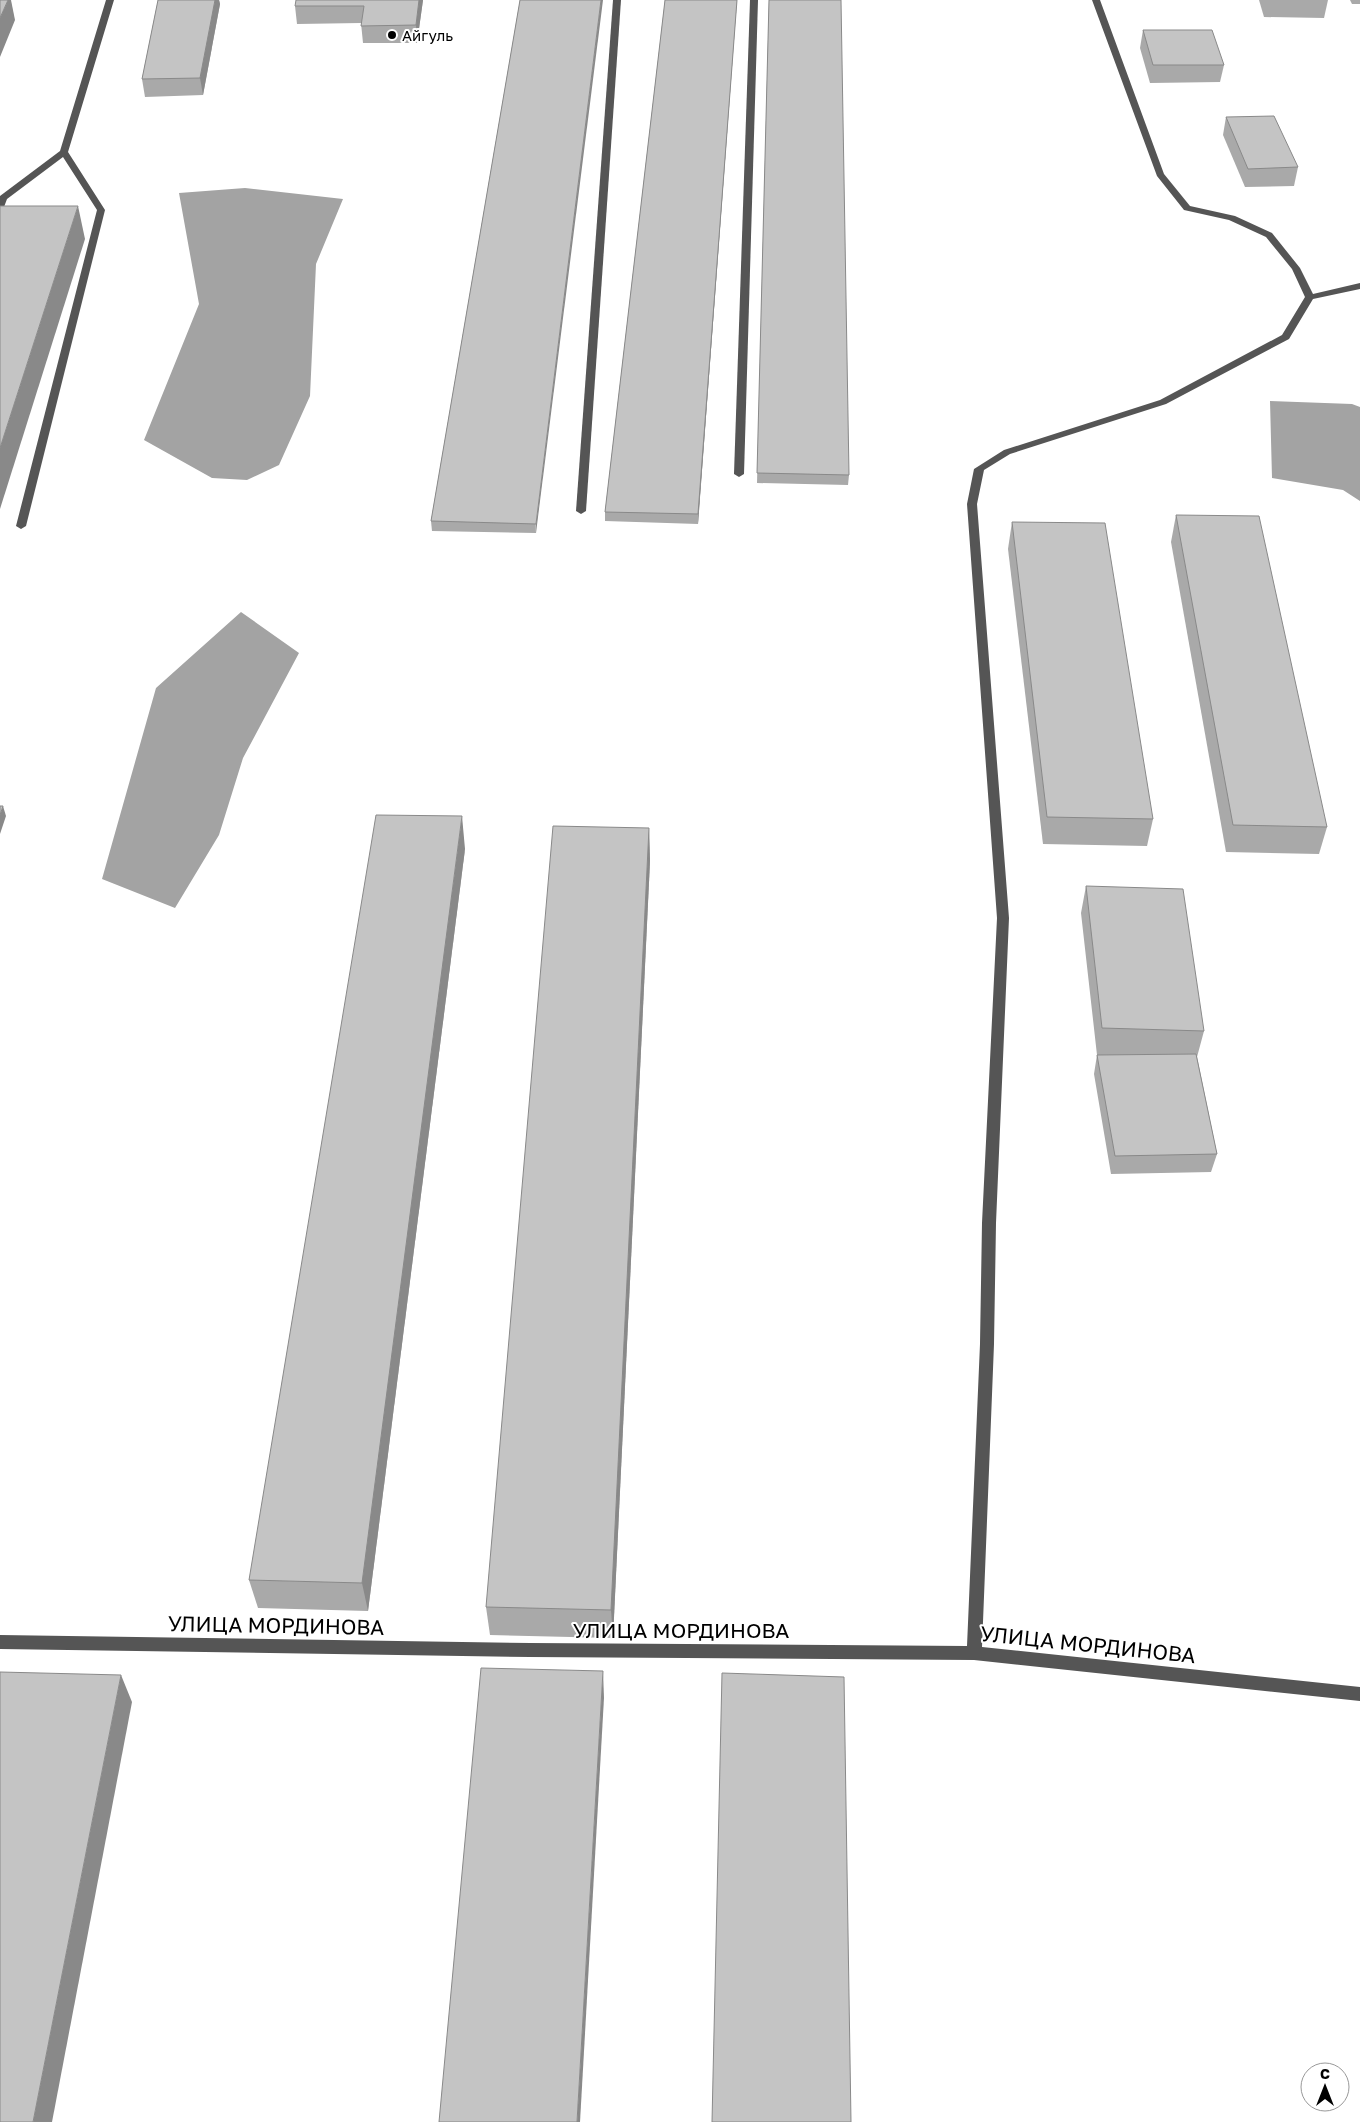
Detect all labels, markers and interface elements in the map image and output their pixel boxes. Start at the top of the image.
place label: Айгуль [402,26,453,44]
marker: Айгуль [386,29,398,41]
street label: УЛИЦА МОРДИНОВА [168,1610,384,1640]
street label: УЛИЦА МОРДИНОВА [573,1617,789,1643]
street label: УЛИЦА МОРДИНОВА [979,1620,1197,1668]
north arrow [1300,2062,1350,2112]
text: С [1320,2065,1330,2082]

